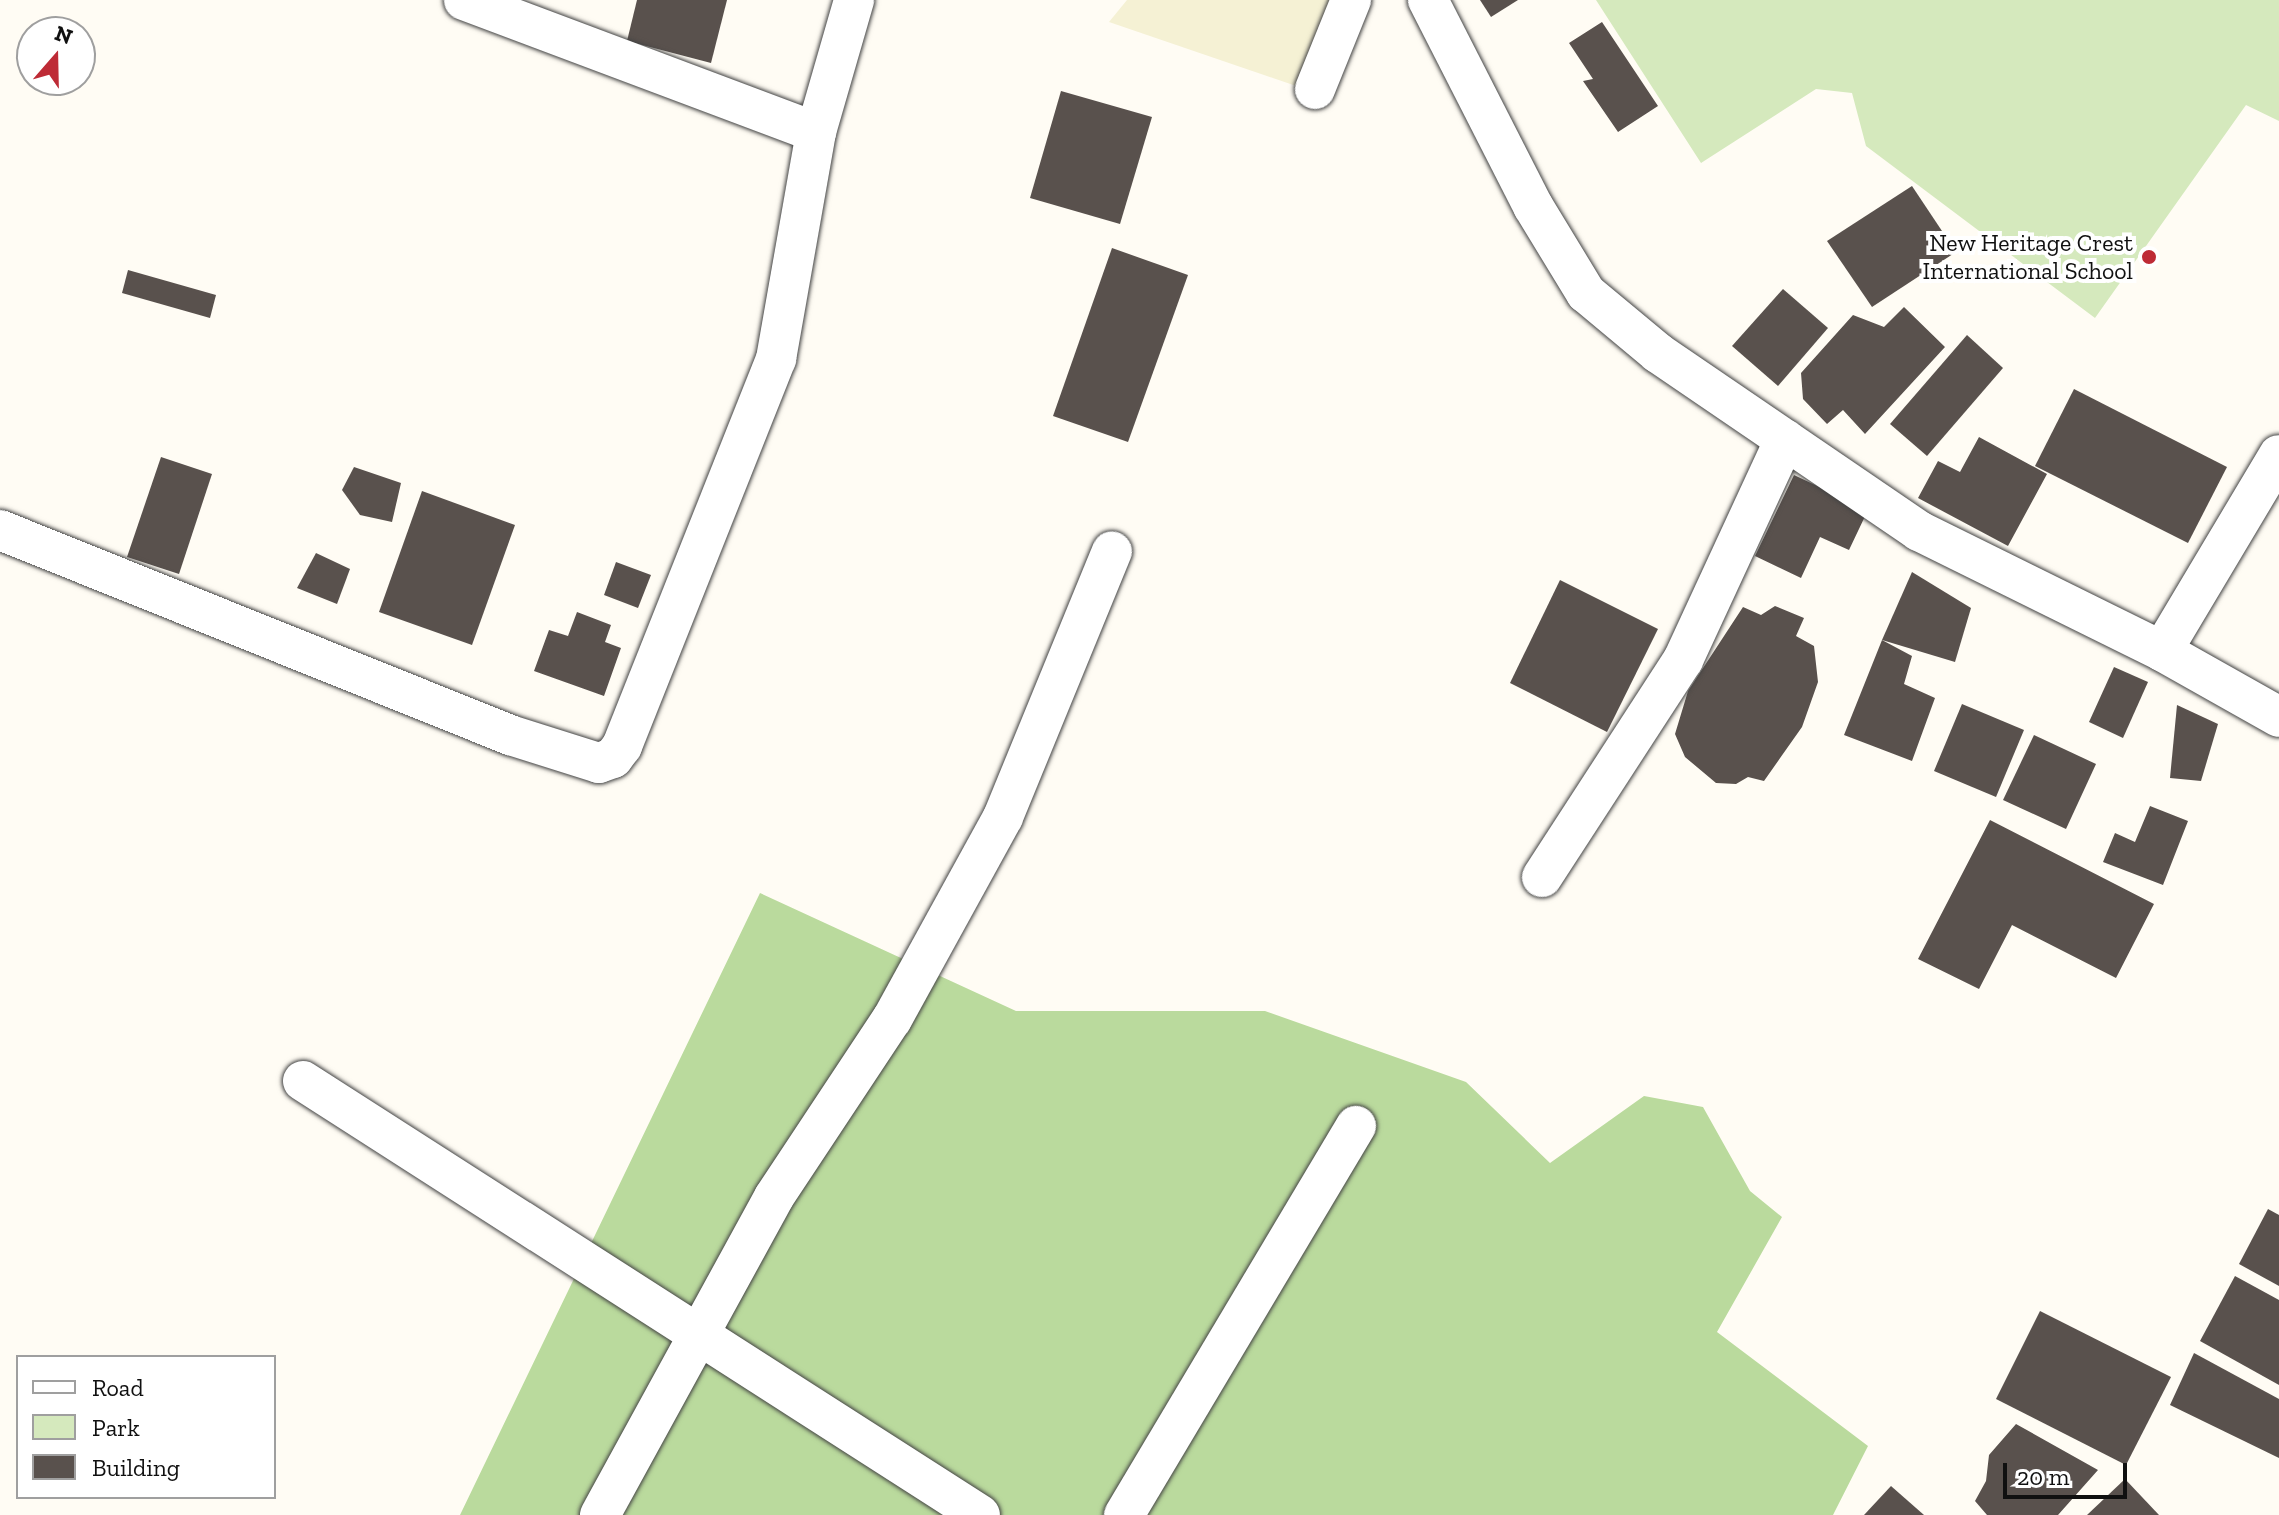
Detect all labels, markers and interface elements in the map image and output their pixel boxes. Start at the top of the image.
north arrow [16,16,96,96]
text: N [51,19,76,50]
place label: New Heritage Crest International School [1922,229,2133,285]
marker: New Heritage Crest International School [2140,248,2158,266]
legend [16,1355,276,1499]
text: Road [92,1373,144,1402]
text: Park [92,1413,140,1442]
scale bar [2007,1447,2131,1497]
text: Building [92,1453,180,1482]
text: 20 m [2017,1462,2069,1491]

